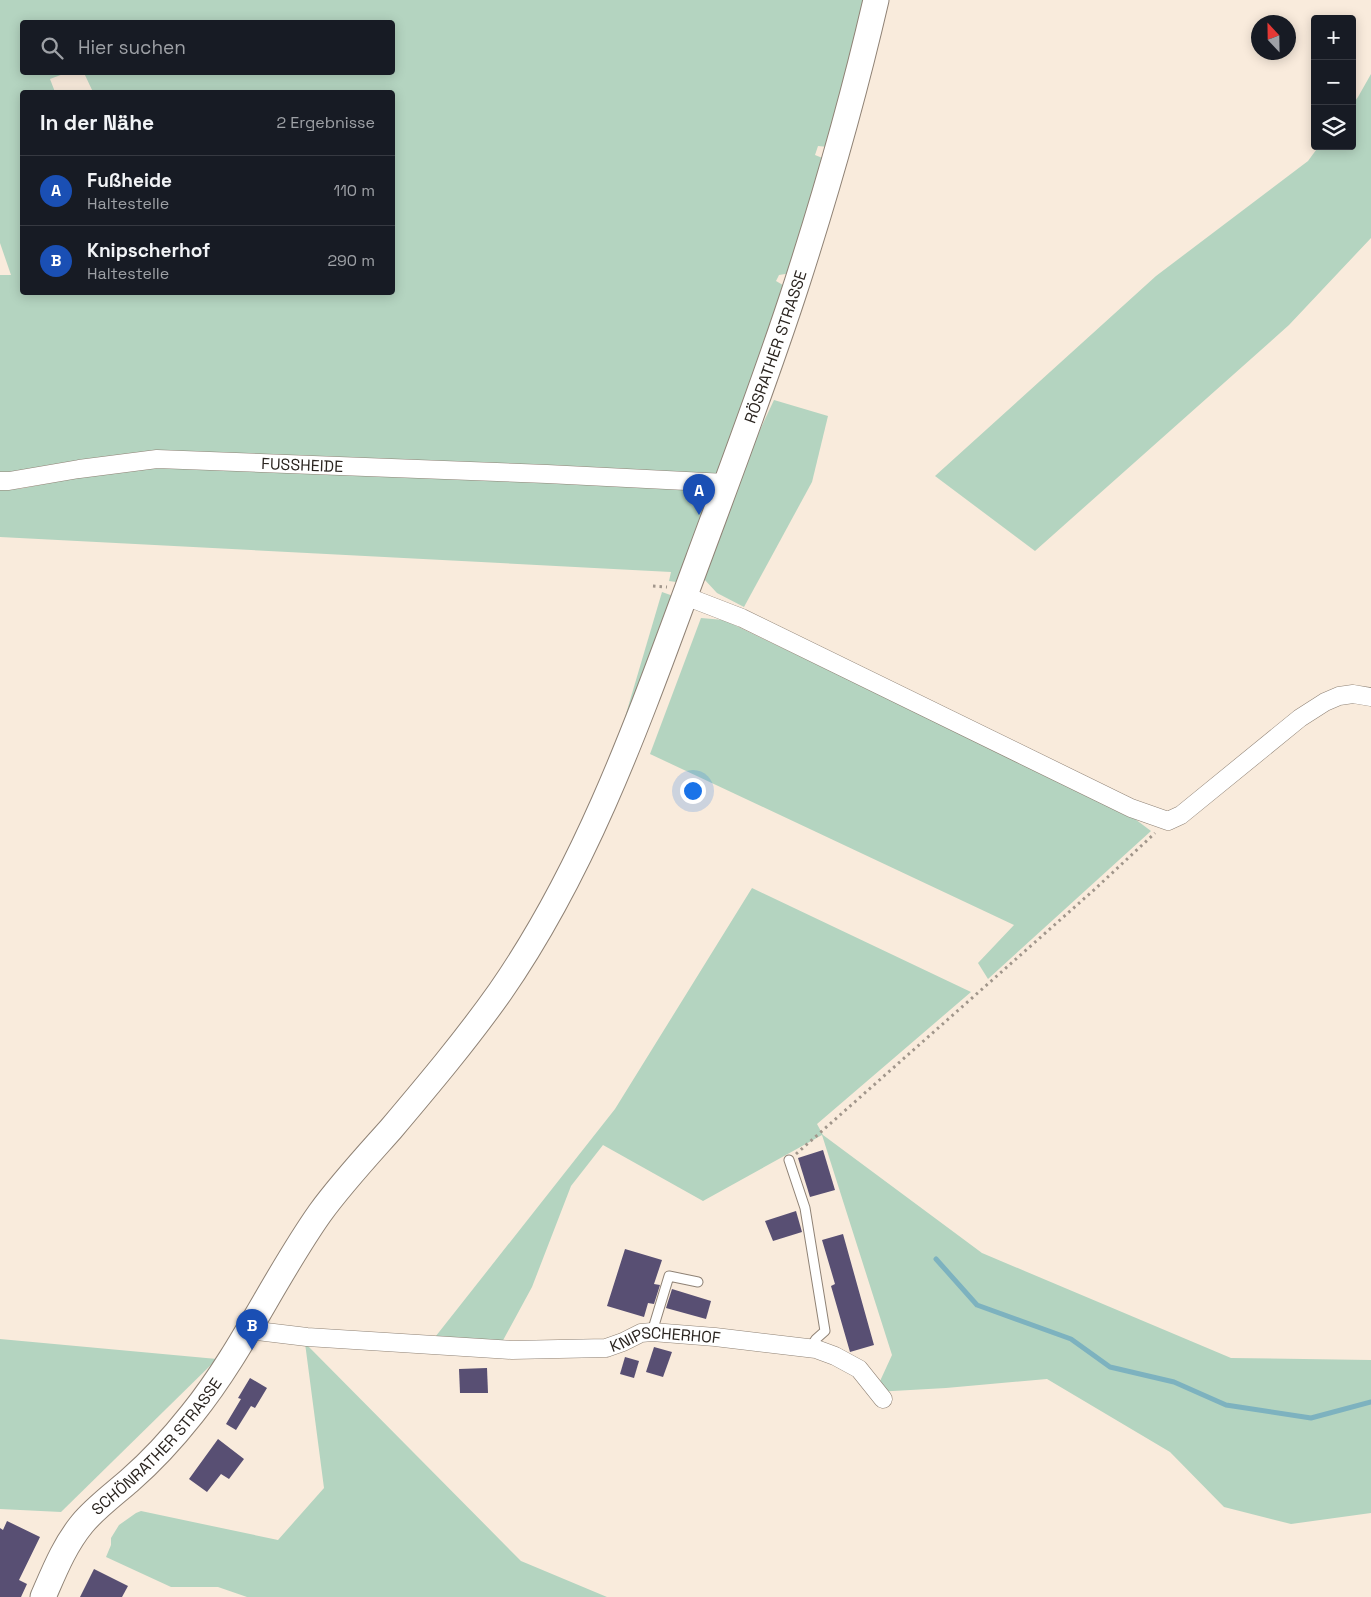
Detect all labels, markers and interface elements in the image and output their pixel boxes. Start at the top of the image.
north arrow [1251,15,1296,60]
map controls [1311,15,1356,150]
button: + [1311,15,1356,60]
search box [20,20,395,75]
icon: search [38,34,66,62]
text: Hier suchen [78,35,186,60]
button: − [1311,60,1356,105]
button: layers [1311,105,1356,150]
text: In der Nähe [40,109,154,136]
text: 2 Ergebnisse [276,112,375,133]
text: Fußheide [87,168,172,193]
text: A [51,180,61,201]
text: 110 m [333,180,375,201]
text: Haltestelle [87,193,169,214]
text: Knipscherhof [87,238,210,263]
text: B [51,250,61,271]
text: 290 m [327,250,375,271]
text: Haltestelle [87,263,169,284]
street label: RÖSRATHER STRASSE [739,268,811,426]
street label: FUSSHEIDE [261,453,344,477]
pin: A [683,474,715,515]
your location [680,778,706,804]
pin: B [236,1309,268,1350]
street label: KNIPSCHERHOF [607,1321,722,1356]
street label: SCHÖNRATHER STRASSE [86,1373,226,1519]

